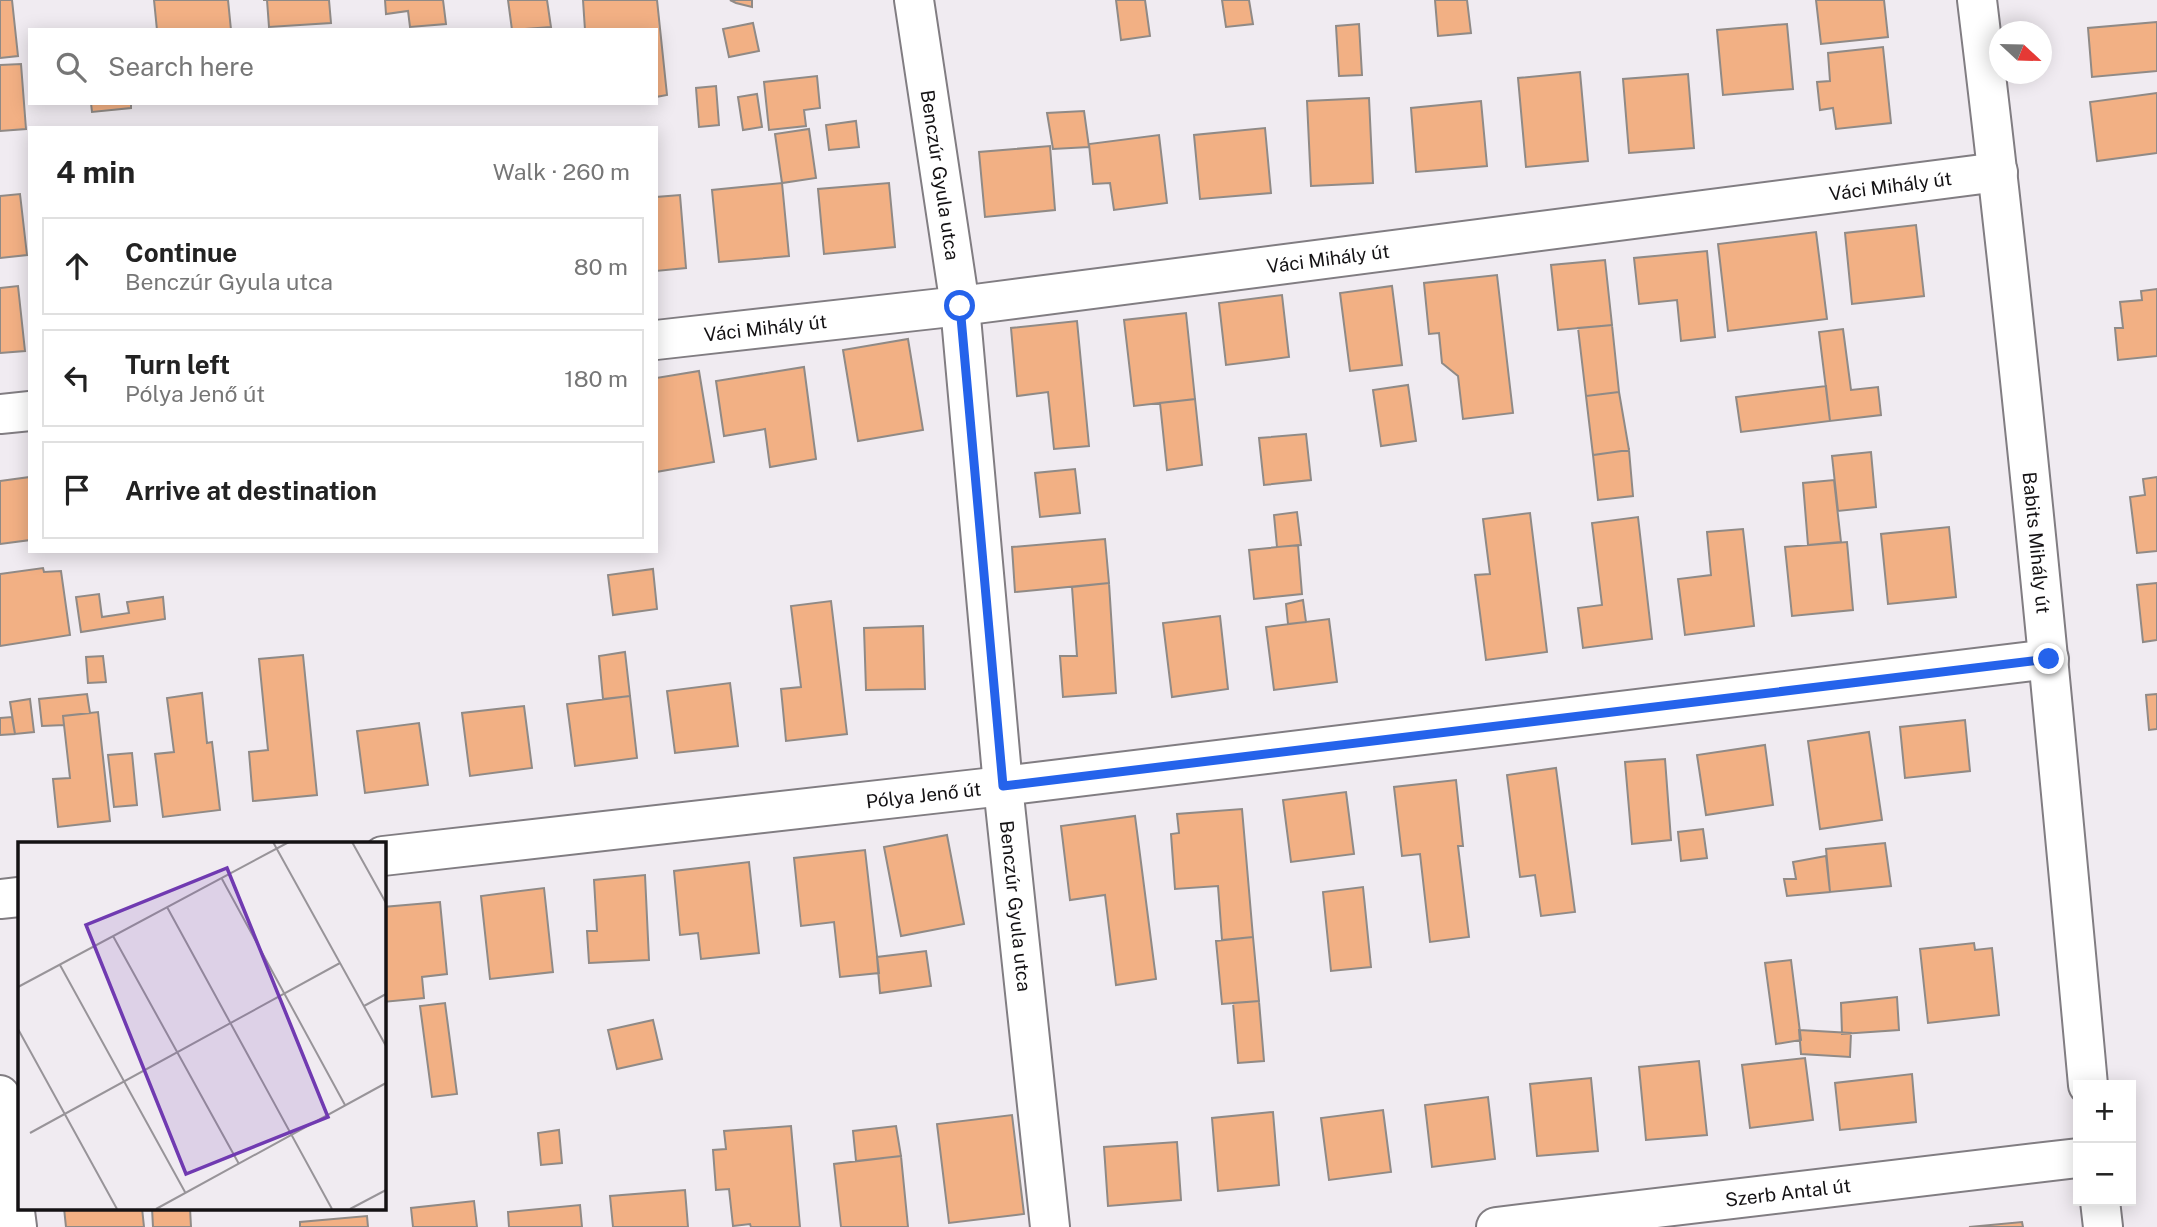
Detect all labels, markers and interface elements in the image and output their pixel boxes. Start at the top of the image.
north arrow [1989,21,2052,84]
search box [28,28,658,105]
icon: search [52,48,90,86]
text: Search here [108,51,254,82]
street label: Benczúr Gyula utca [917,88,964,262]
text: 4 min [56,154,135,190]
text: Walk · 260 m [493,158,630,185]
street label: Váci Mihály út [1828,167,1953,205]
text: Continue [125,237,237,268]
street label: Váci Mihály út [1265,240,1391,277]
icon: ahead [58,247,96,285]
text: 80 m [574,253,628,280]
text: Benczúr Gyula utca [125,268,333,295]
route start [944,290,975,321]
street label: Váci Mihály út [703,310,828,346]
text: Turn left [125,349,230,380]
icon: left [58,359,96,397]
text: 180 m [564,365,628,392]
text: Pólya Jenő út [125,380,265,407]
icon: arrive [58,471,96,509]
street label: Babits Mihály út [2019,471,2055,615]
text: Arrive at destination [125,475,377,506]
route end [2033,643,2064,674]
street label: Pólya Jenő út [865,778,982,812]
street label: Benczúr Gyula utca [996,819,1036,993]
inset map [18,842,385,1210]
map controls [2073,1080,2136,1206]
button: + [2073,1080,2136,1143]
button: − [2073,1143,2136,1206]
street label: Szerb Antal út [1724,1174,1852,1211]

